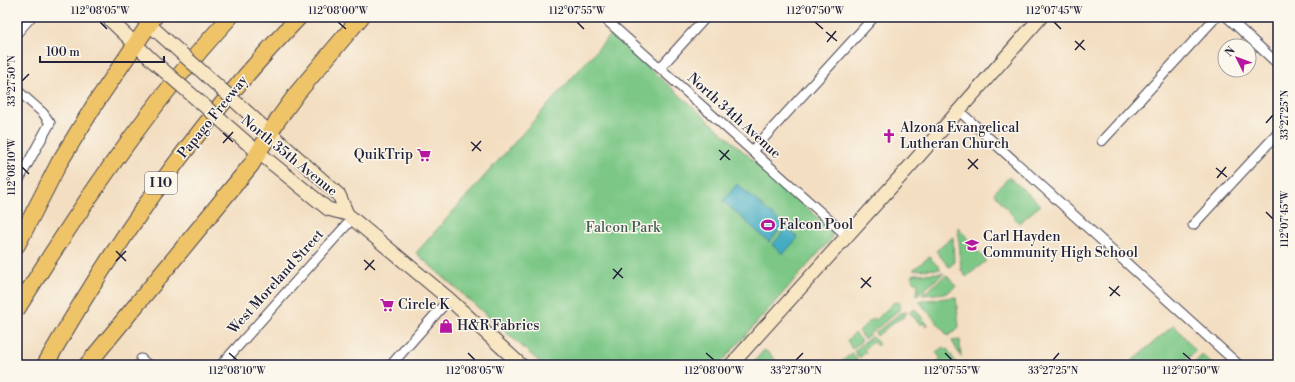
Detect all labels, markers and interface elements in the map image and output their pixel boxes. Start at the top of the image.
text: 112°08'05"W [71,5,130,17]
text: 112°08'00"W [308,5,369,17]
text: 112°07'55"W [549,5,606,17]
text: 112°07'50"W [786,5,845,17]
text: 112°07'45"W [1026,5,1083,17]
scale bar [40,38,164,64]
north arrow [1217,38,1257,78]
text: N [1222,44,1239,60]
text: 100 m [46,45,80,60]
text: 33°27'50"N [6,55,18,107]
street label: North 34th Avenue [684,69,784,163]
street label: Papago Freeway [174,72,252,162]
text: 33°27'25"N [1279,89,1291,140]
street label: North 35th Avenue [237,112,341,200]
place label: Alzona Evangelical Lutheran Church [899,119,1019,153]
church icon: Alzona Evangelical Lutheran Church [881,128,897,144]
text: 112°08'10"W [6,138,18,196]
place label: QuikTrip [354,146,413,164]
supermarket icon: QuikTrip [416,147,432,163]
road number: I 10 [145,172,177,194]
text: 112°07'45"W [1279,190,1291,247]
place label: Falcon Pool [779,216,853,234]
sports icon: Falcon Pool [760,217,776,233]
park label: Falcon Park [586,219,661,237]
street label: West Moreland Street [224,226,328,339]
place label: Carl Hayden Community High School [983,228,1138,262]
school or university icon: Carl Hayden Community High School [964,237,980,253]
place label: Circle K [398,296,450,314]
supermarket icon: Circle K [379,297,395,313]
place label: H&R Fabrics [457,317,540,335]
shop icon: H&R Fabrics [438,318,454,334]
text: 112°08'10"W [208,365,266,377]
text: 112°08'05"W [446,365,505,377]
text: 112°08'00"W [684,365,745,377]
text: 33°27'30"N [770,365,822,377]
text: 112°07'55"W [924,365,981,377]
text: 33°27'25"N [1028,365,1079,377]
text: 112°07'50"W [1162,365,1221,377]

